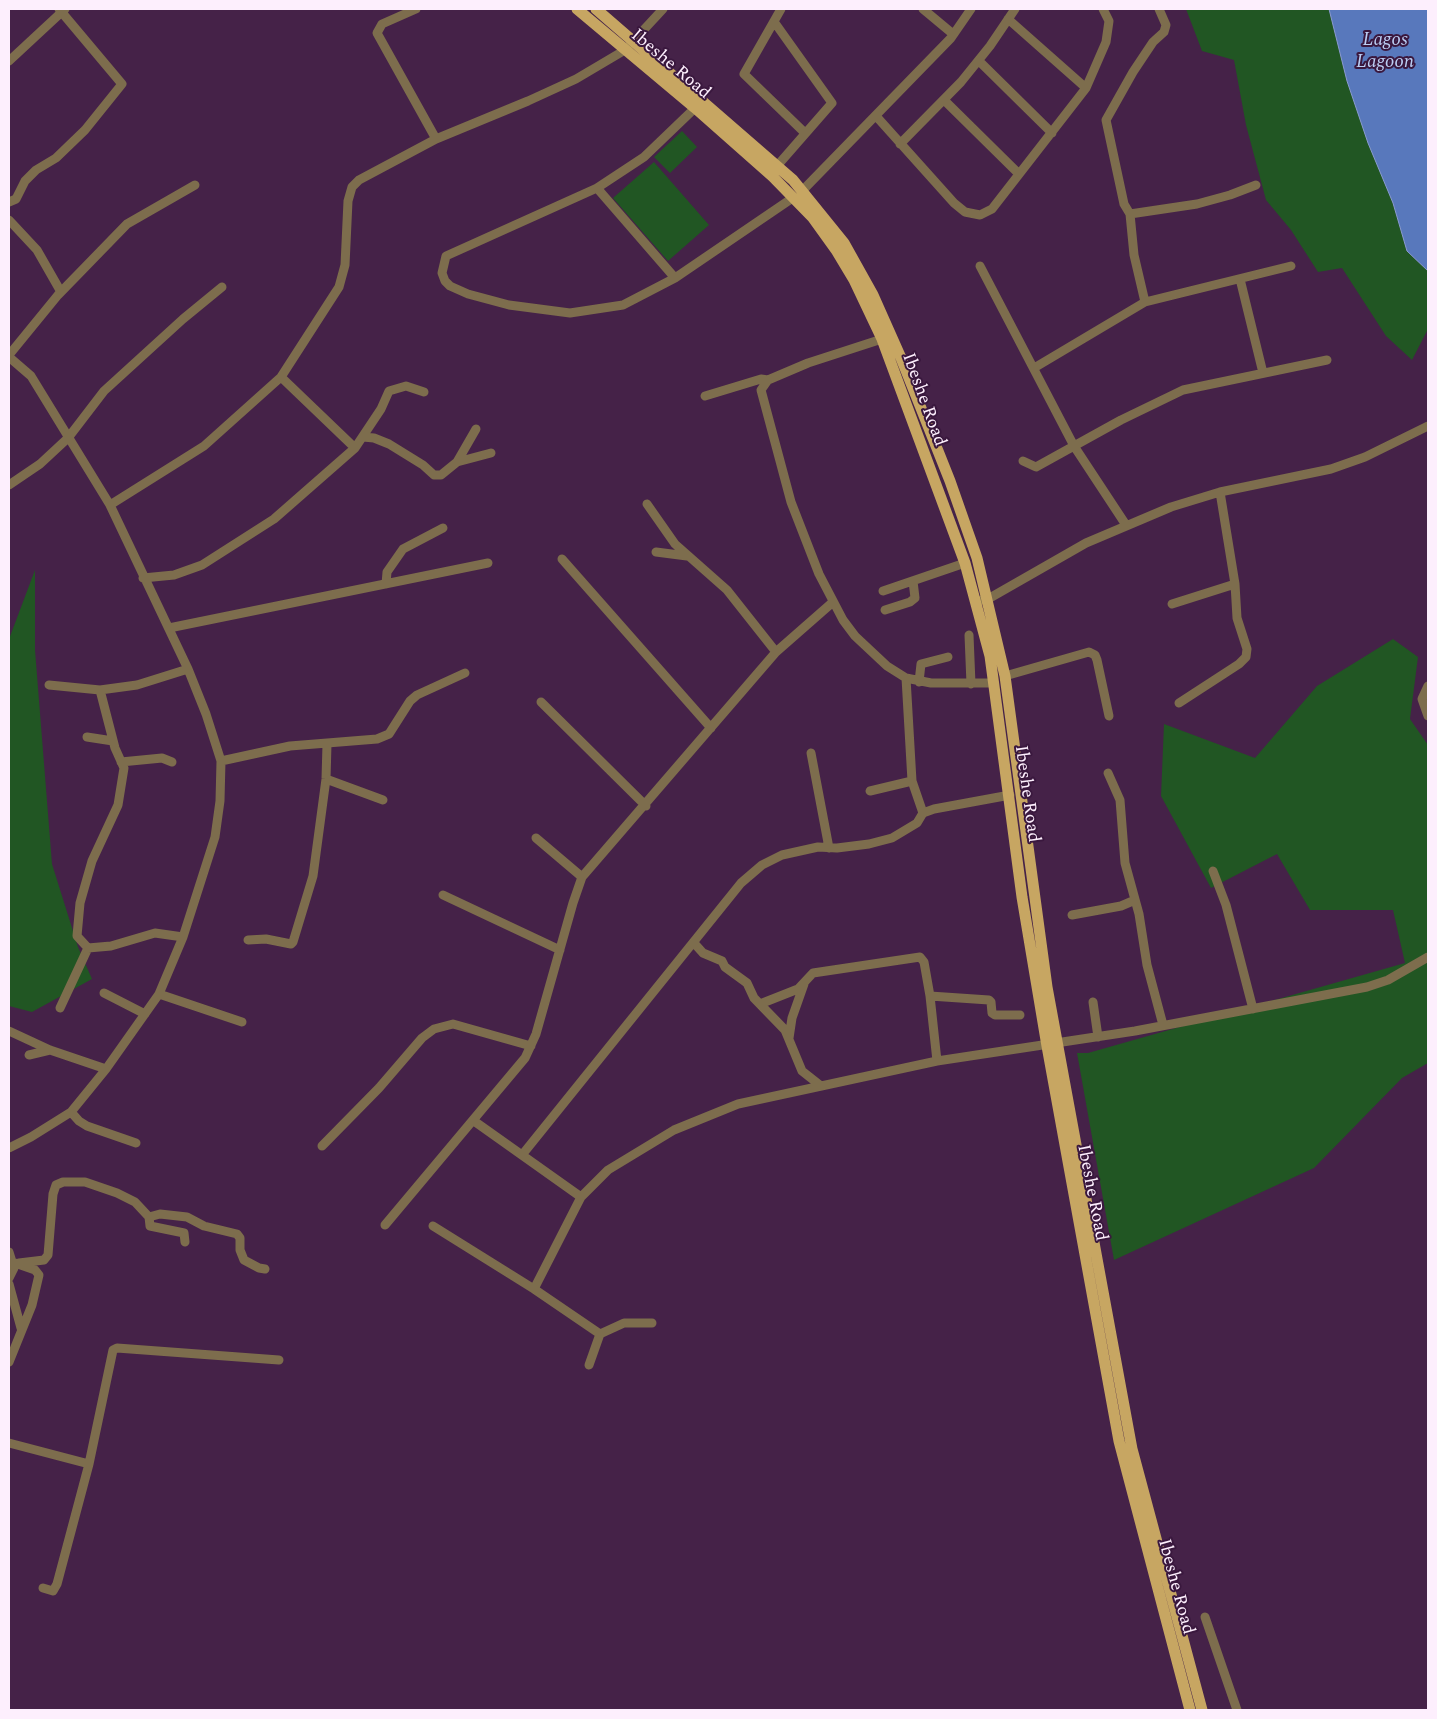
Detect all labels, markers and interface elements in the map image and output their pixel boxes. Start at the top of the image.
street label: Ibeshe Road [626,25,714,105]
water label: Lagos Lagoon [1356,30,1414,74]
street label: Ibeshe Road [896,350,950,450]
street label: Ibeshe Road [1008,744,1044,844]
street label: Ibeshe Road [1071,1143,1111,1243]
street label: Ibeshe Road [1152,1537,1198,1637]

